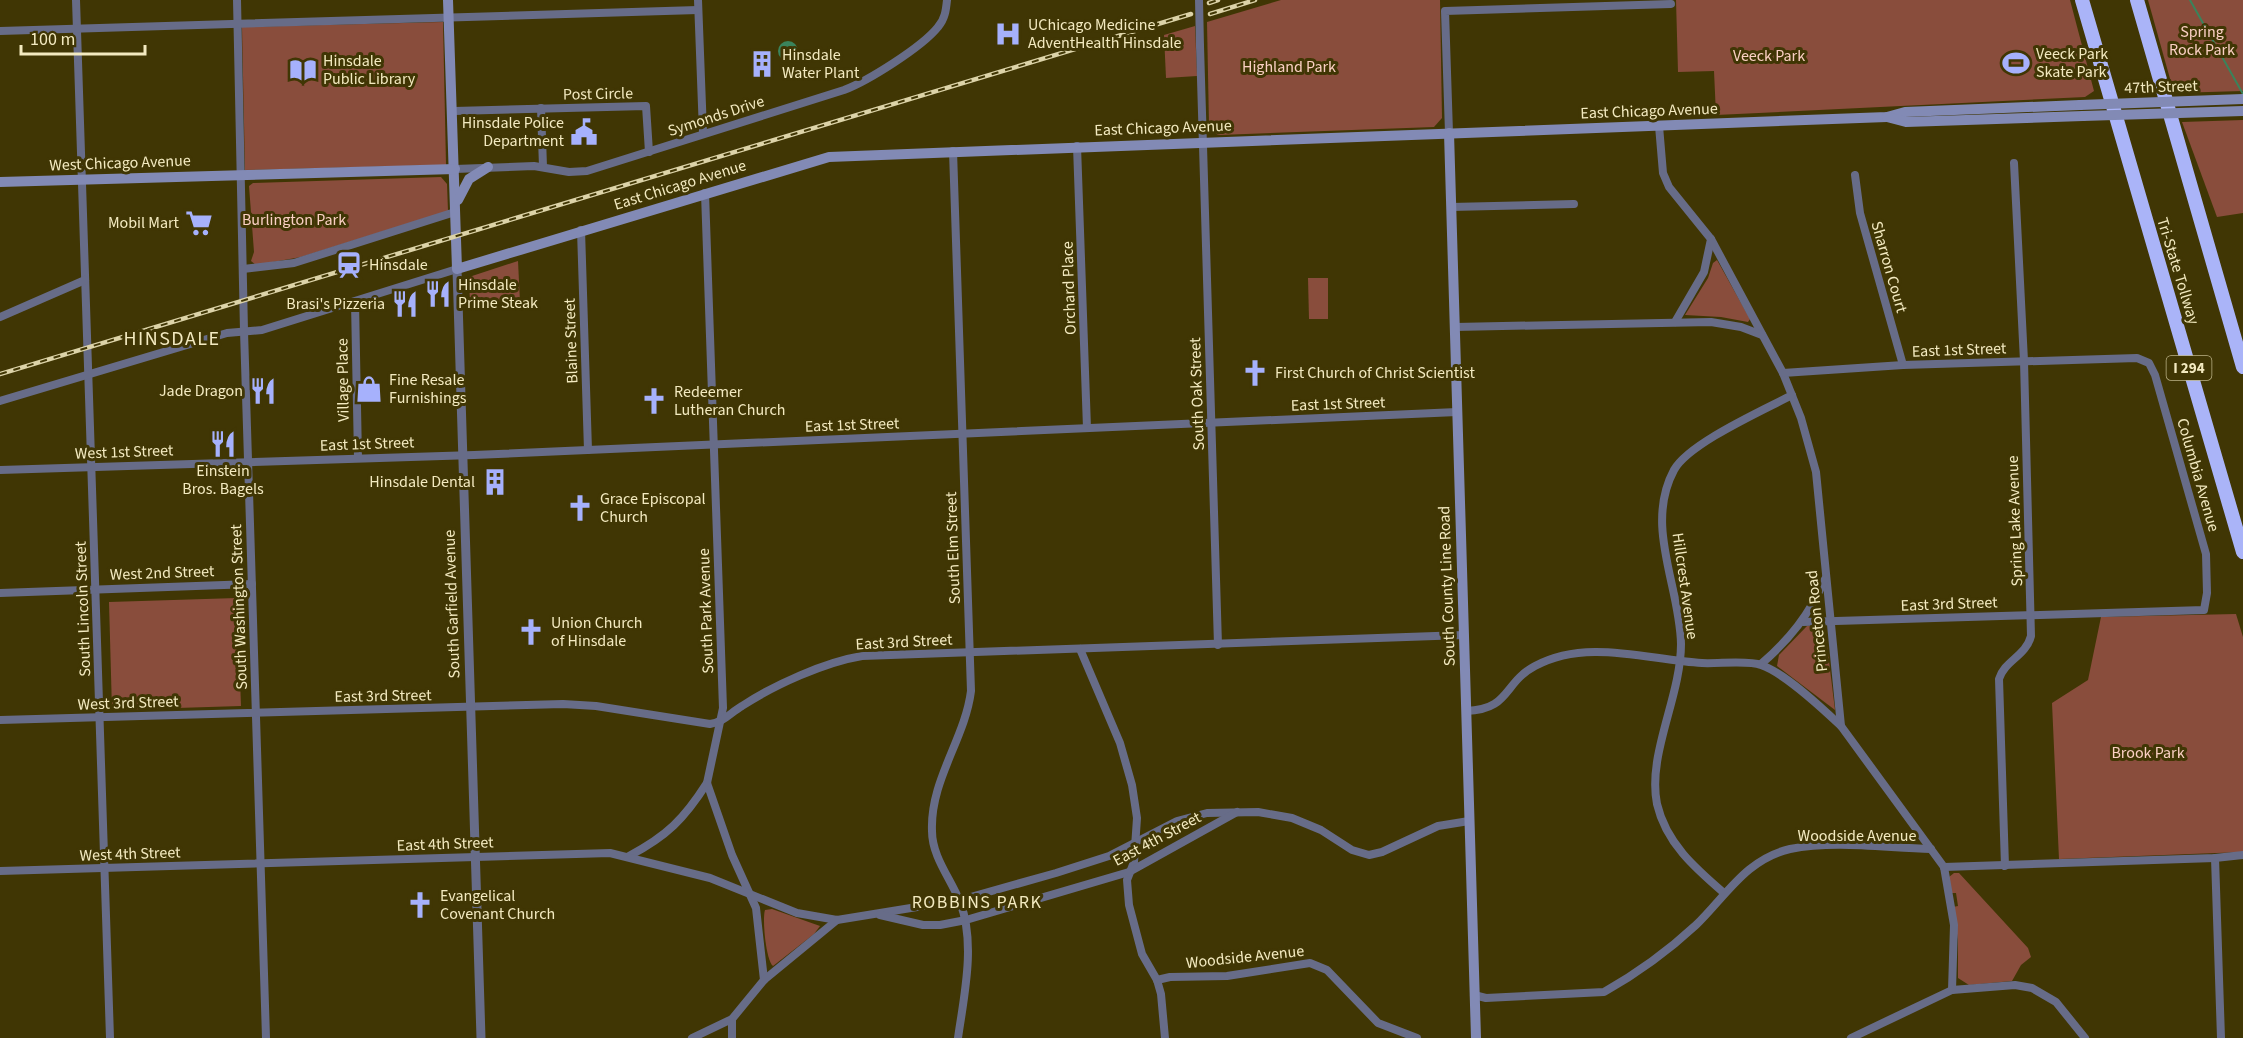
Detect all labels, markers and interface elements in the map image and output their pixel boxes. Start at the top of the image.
place label: UChicago Medicine AdventHealth Hinsdale [1028,14,1182,54]
scale bar [21,18,146,56]
hospital icon: UChicago Medicine AdventHealth Hinsdale [993,19,1023,49]
park label: Spring Rock Park [2169,21,2235,61]
text: 100 m [30,27,75,52]
place label: Veeck Park Skate Park [2036,43,2108,83]
place label: Hinsdale Water Plant [782,44,860,84]
park label: Veeck Park [1733,45,1805,67]
sports icon: Veeck Park Skate Park [2001,48,2031,78]
building icon: Hinsdale Water Plant [747,49,777,79]
place label: Hinsdale Public Library [323,50,416,90]
library icon: Hinsdale Public Library [288,55,318,85]
park label: Highland Park [1242,56,1336,78]
street label: 47th Street [2124,75,2199,99]
street label: Post Circle [563,82,633,106]
street label: Symonds Drive [665,90,767,142]
street label: East Chicago Avenue [1580,98,1718,124]
place label: Hinsdale Police Department [462,112,565,152]
street label: East Chicago Avenue [1094,115,1232,141]
public building icon: Hinsdale Police Department [569,117,599,147]
street label: West Chicago Avenue [49,150,191,176]
street label: East Chicago Avenue [611,154,749,216]
supermarket icon: Mobil Mart [184,208,214,238]
park label: Burlington Park [242,209,346,231]
place label: Mobil Mart [108,212,180,234]
street label: Tri-State Tollway [2151,215,2205,328]
street label: Sharron Court [1865,219,1913,316]
street label: Orchard Place [1056,241,1082,335]
station icon: Hinsdale [334,250,364,280]
place label: Hinsdale [369,254,428,276]
place label: Hinsdale Prime Steak [458,274,538,314]
restaurant icon: Hinsdale Prime Steak [423,279,453,309]
restaurant icon: Brasi's Pizzeria [390,289,420,319]
place label: Brasi's Pizzeria [286,293,385,315]
street label: Blaine Street [558,297,583,384]
district label: HINSDALE [123,325,221,353]
street label: South Oak Street [1184,337,1210,451]
street label: East 1st Street [1911,337,2007,363]
street label: Village Place [331,338,355,422]
road number: I 294 [2166,356,2212,380]
church icon: First Church of Christ Scientist [1240,358,1270,388]
place label: First Church of Christ Scientist [1275,362,1475,384]
place label: Fine Resale Furnishings [389,369,467,409]
shop icon: Fine Resale Furnishings [354,374,384,404]
restaurant icon: Jade Dragon [248,376,278,406]
place label: Jade Dragon [159,380,243,402]
place label: Redeemer Lutheran Church [674,381,786,421]
church icon: Redeemer Lutheran Church [639,386,669,416]
street label: East 1st Street [1290,391,1386,417]
street label: East 1st Street [804,412,900,438]
street label: Columbia Avenue [2171,416,2225,534]
restaurant icon: Einstein Bros. Bagels [208,429,238,459]
street label: East 1st Street [319,431,415,457]
street label: West 1st Street [74,439,174,465]
street label: Spring Lake Avenue [2002,455,2028,587]
place label: Einstein Bros. Bagels [182,460,264,500]
building icon: Hinsdale Dental [480,467,510,497]
place label: Hinsdale Dental [369,471,475,493]
place label: Grace Episcopal Church [600,488,706,528]
street label: South Elm Street [940,491,966,604]
church icon: Grace Episcopal Church [565,493,595,523]
street label: South County Line Road [1433,505,1461,667]
street label: South Washington Street [225,523,253,690]
street label: South Garfield Avenue [438,529,466,679]
street label: Hillcrest Avenue [1667,531,1703,641]
street label: South Lincoln Street [70,540,96,677]
street label: South Park Avenue [693,548,719,674]
street label: West 2nd Street [109,560,215,586]
street label: Princeton Road [1801,569,1833,673]
street label: East 3rd Street [1900,591,1998,617]
place label: Union Church of Hinsdale [551,612,643,652]
church icon: Union Church of Hinsdale [516,617,546,647]
street label: East 3rd Street [855,628,954,656]
street label: East 3rd Street [334,684,432,708]
street label: West 3rd Street [77,690,179,716]
park label: Brook Park [2111,742,2185,764]
street label: East 4th Street [1109,806,1205,871]
street label: Woodside Avenue [1798,825,1916,847]
street label: East 4th Street [396,831,494,857]
street label: West 4th Street [79,841,181,867]
place label: Evangelical Covenant Church [440,885,555,925]
church icon: Evangelical Covenant Church [405,890,435,920]
district label: ROBBINS PARK [912,890,1042,915]
street label: Woodside Avenue [1185,940,1305,974]

